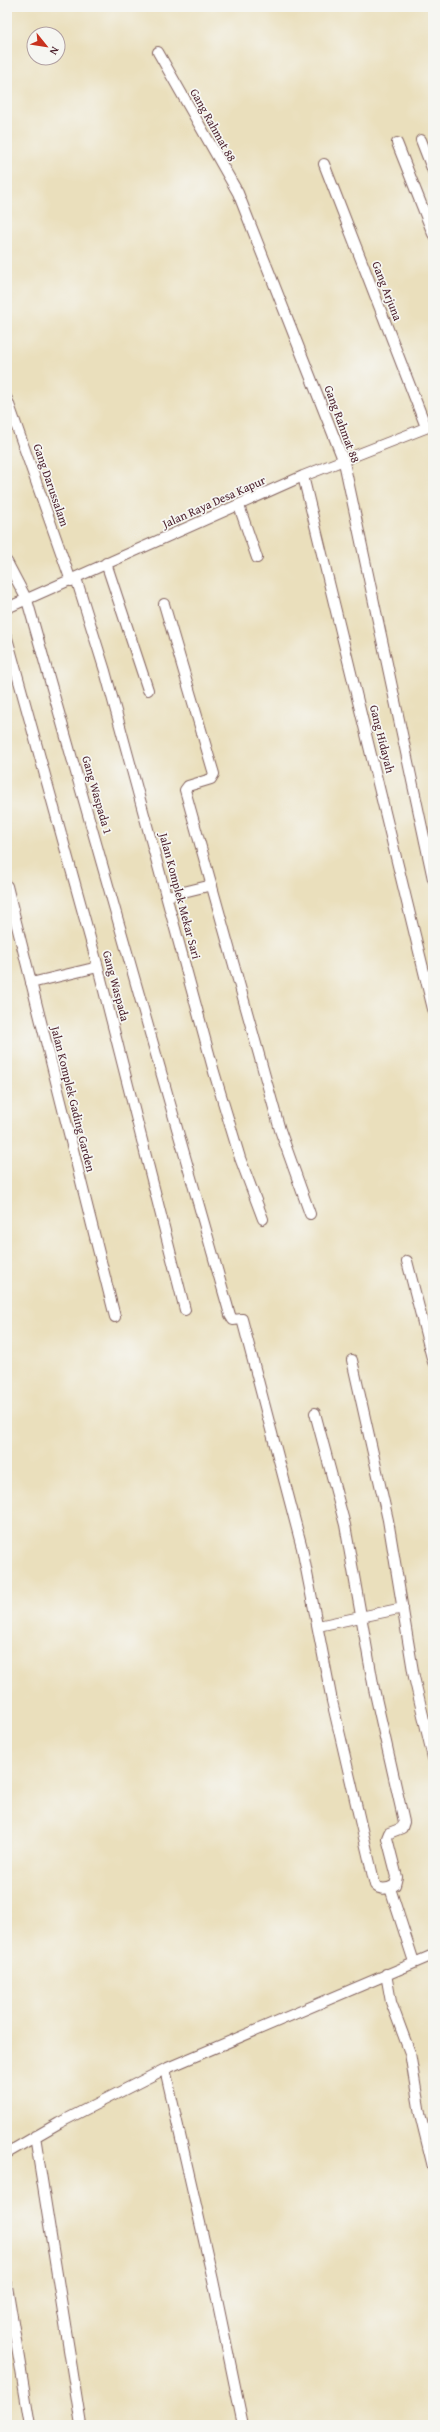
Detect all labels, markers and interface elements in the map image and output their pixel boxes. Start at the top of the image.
north arrow [26,26,66,66]
text: N [46,44,63,59]
street label: Gang Rahmat 88 [186,85,241,165]
street label: Gang Arjuna [368,259,407,323]
street label: Gang Rahmat 88 [321,383,364,465]
street label: Gang Darussalam [29,441,74,529]
street label: Jalan Raya Desa Kapur [158,471,268,533]
street label: Gang Hidayah [366,703,399,775]
street label: Gang Waspada 1 [78,754,117,836]
street label: Jalan Komplek Mekar Sari [155,829,206,961]
street label: Gang Waspada [99,949,134,1023]
street label: Jalan Komplek Gading Garden [47,1022,100,1174]

